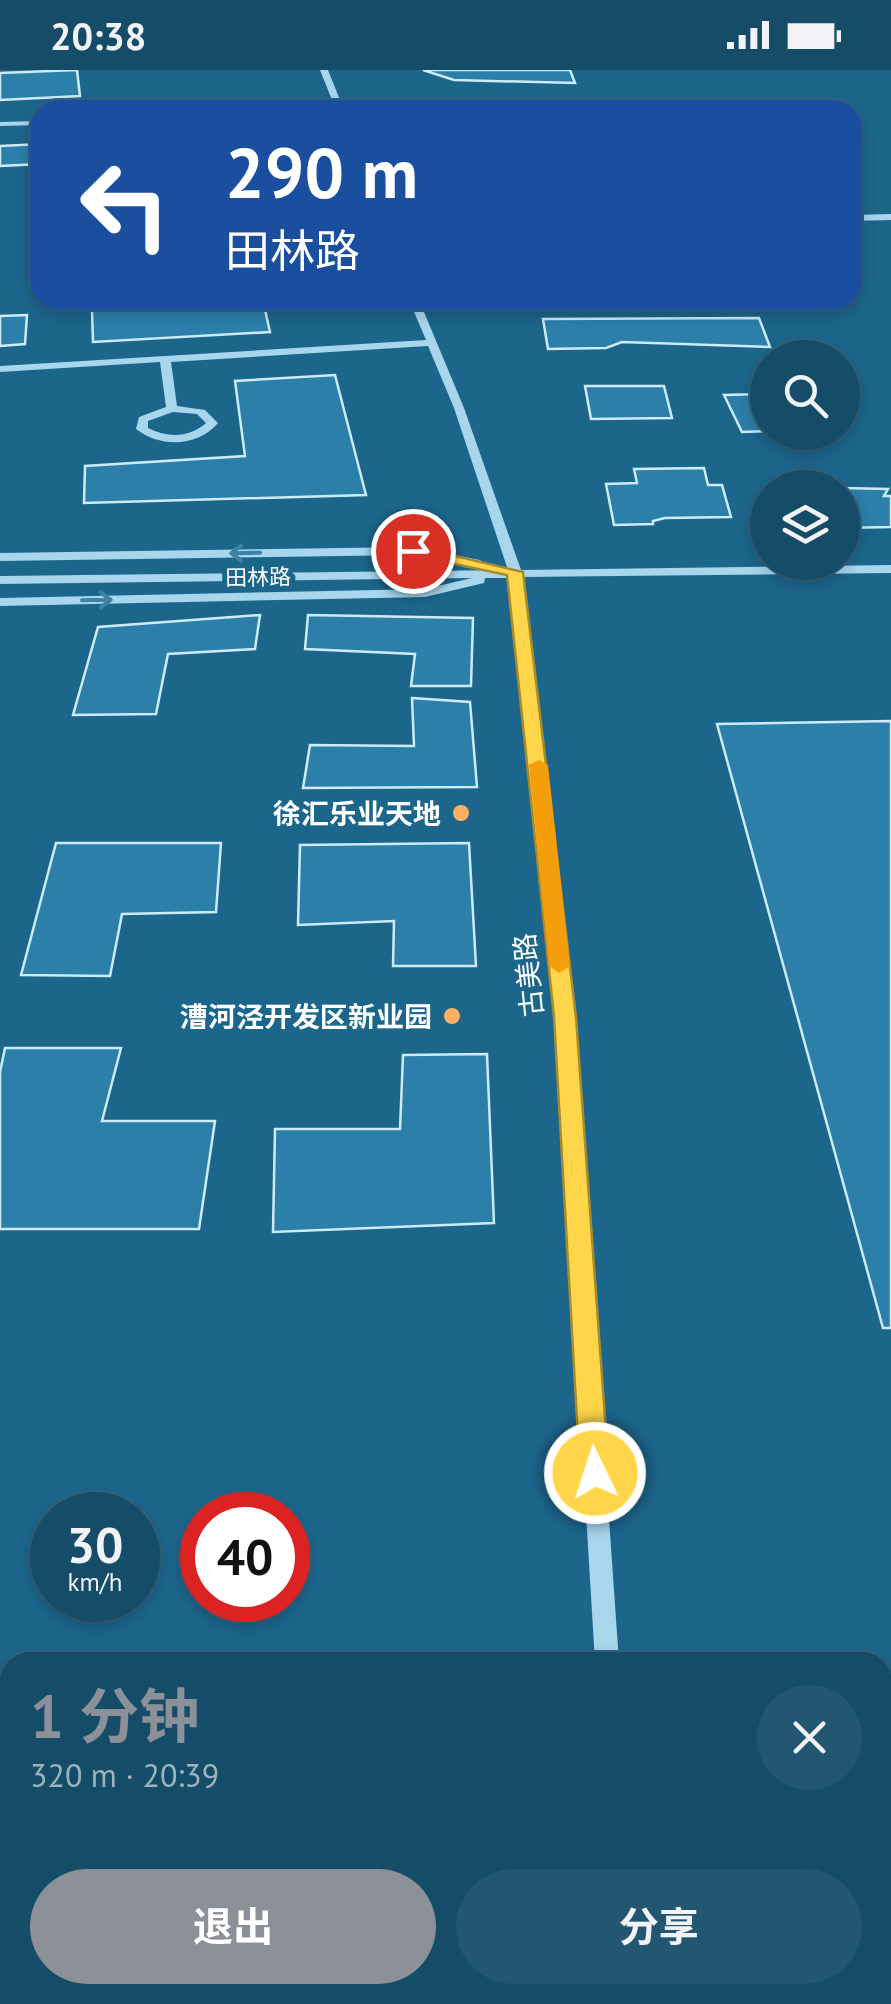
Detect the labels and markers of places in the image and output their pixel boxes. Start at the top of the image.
pin [371,509,456,594]
place label: 徐汇乐业天地 [273,795,441,832]
marker: 徐汇乐业天地 [450,802,472,824]
place label: 漕河泾开发区新业园 [180,998,432,1035]
marker: 漕河泾开发区新业园 [441,1005,463,1027]

